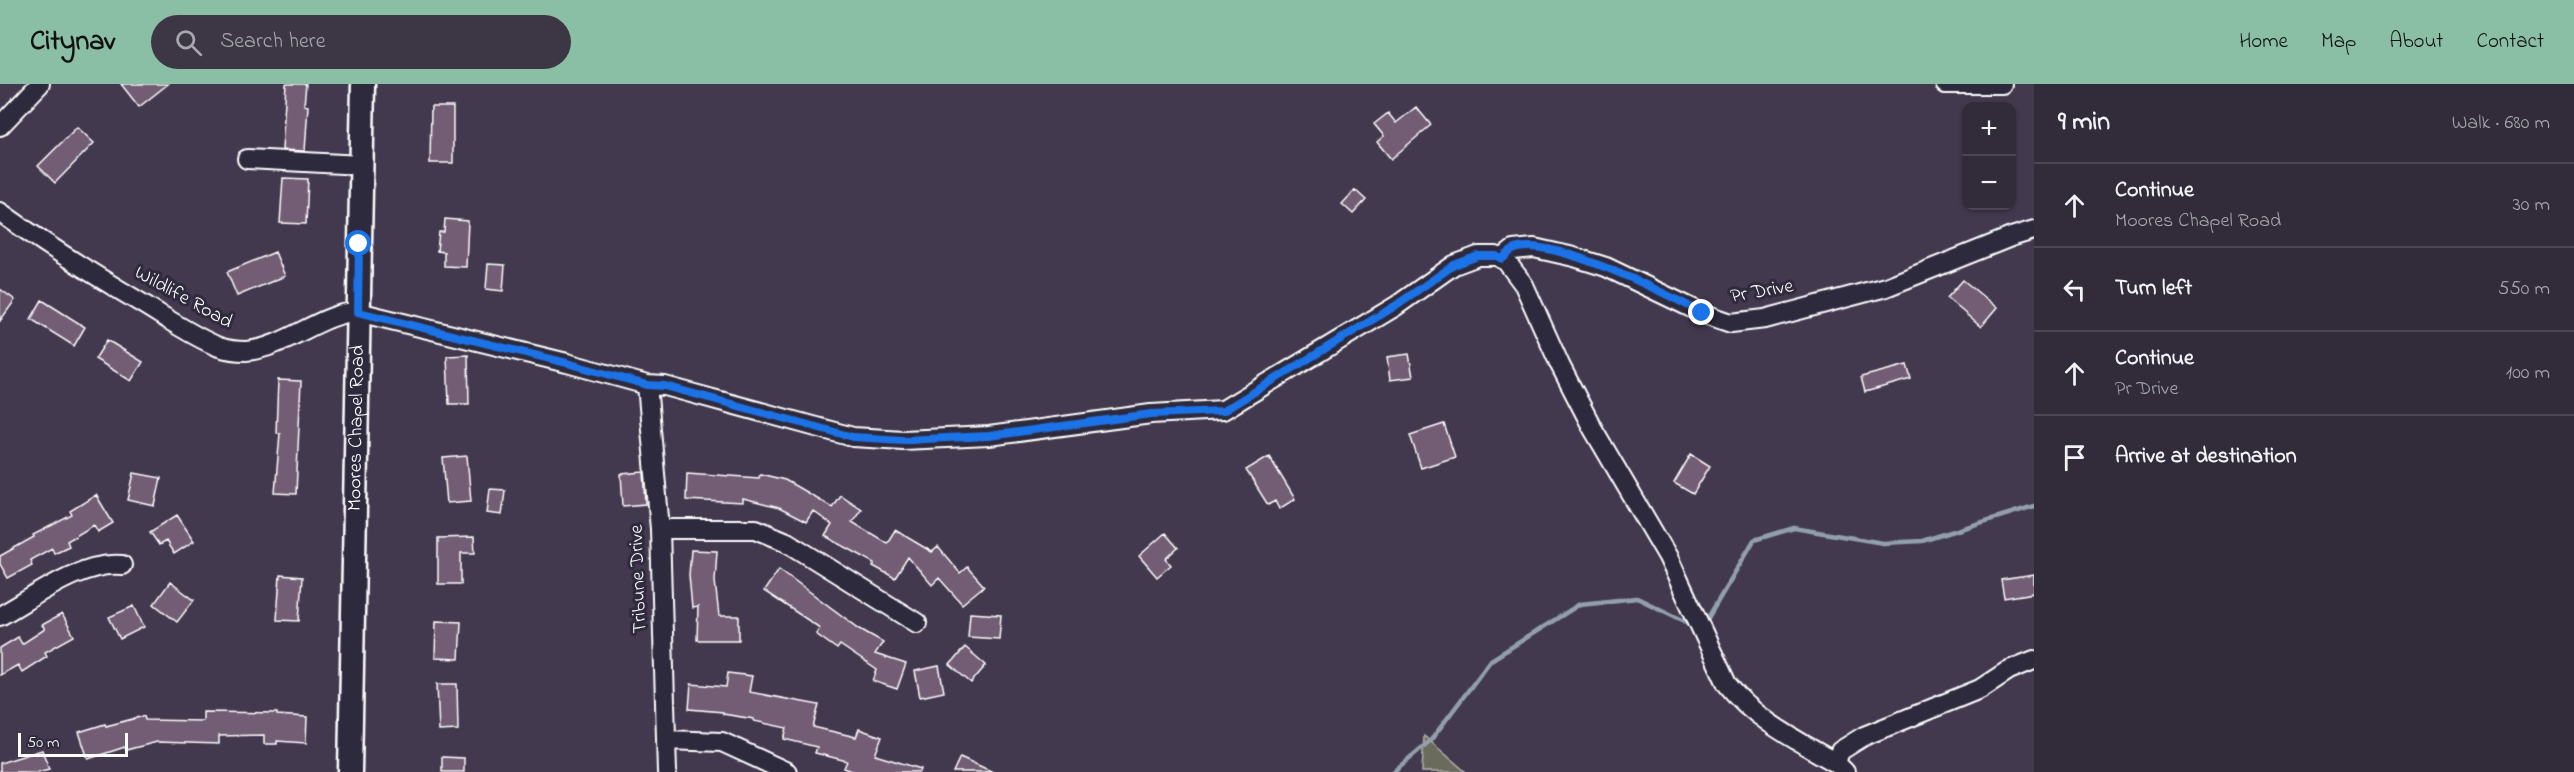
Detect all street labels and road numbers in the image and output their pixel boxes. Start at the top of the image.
street label: Wildlife Road [129,259,237,337]
street label: Pr Drive [1728,272,1796,312]
street label: Moores Chapel Road [340,345,373,512]
street label: Tribune Drive [623,524,655,634]

